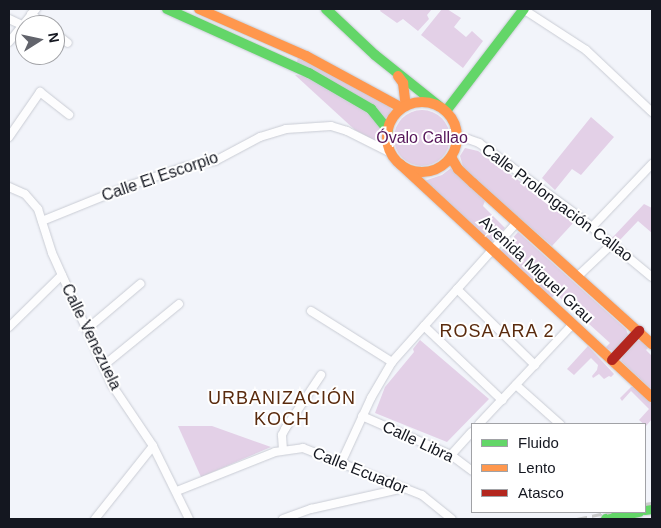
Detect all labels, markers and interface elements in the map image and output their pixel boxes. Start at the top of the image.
north arrow [15,15,65,65]
text: N [45,31,63,44]
park label: Óvalo Callao [376,128,468,148]
street label: Calle Prolongación Callao [478,140,636,266]
street label: Calle El Escorpio [99,148,221,206]
street label: Avenida Miguel Grau [475,212,597,328]
street label: Calle Venezuela [57,281,125,393]
district label: ROSA ARA 2 [437,320,557,342]
district label: URBANIZACIÓN KOCH [206,388,358,430]
street label: Calle Libra [379,417,457,467]
legend [471,423,646,513]
text: Fluido [518,434,559,451]
street label: Calle Ecuador [310,443,410,499]
text: Lento [518,459,556,476]
text: Atasco [518,484,564,501]

